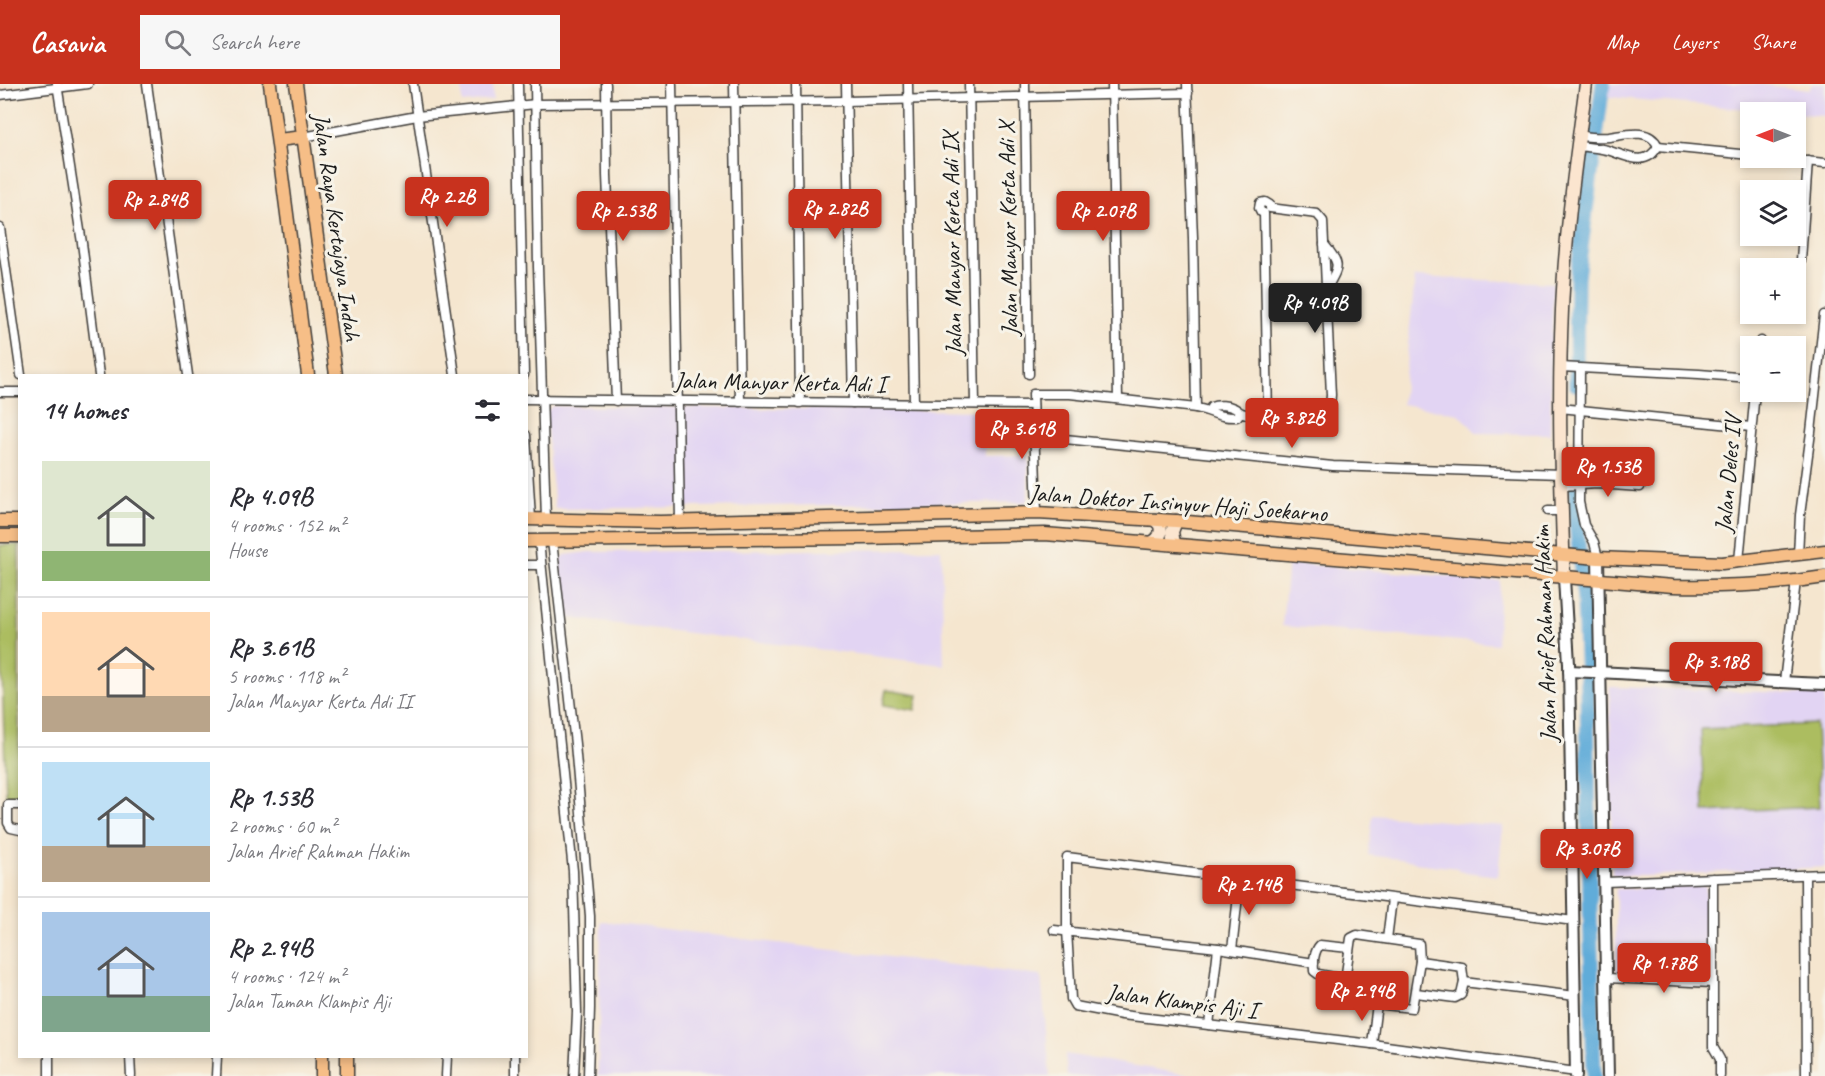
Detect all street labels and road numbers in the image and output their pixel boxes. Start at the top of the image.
street label: Jalan Raya Kertajaya Indah [306,110,368,345]
street label: Jalan Manyar Kerta Adi X [991,118,1025,337]
street label: Jalan Manyar Kerta Adi IX [935,128,969,357]
street label: Jalan Manyar Kerta Adi I [673,365,891,399]
street label: Jalan Deles IV [1708,410,1748,535]
street label: Jalan Doktor Insinyur Haji Soekarno [1027,478,1330,528]
street label: Jalan Arief Rahman Hakim [1526,524,1564,744]
street label: Jalan Klampis Aji I [1104,977,1264,1026]

